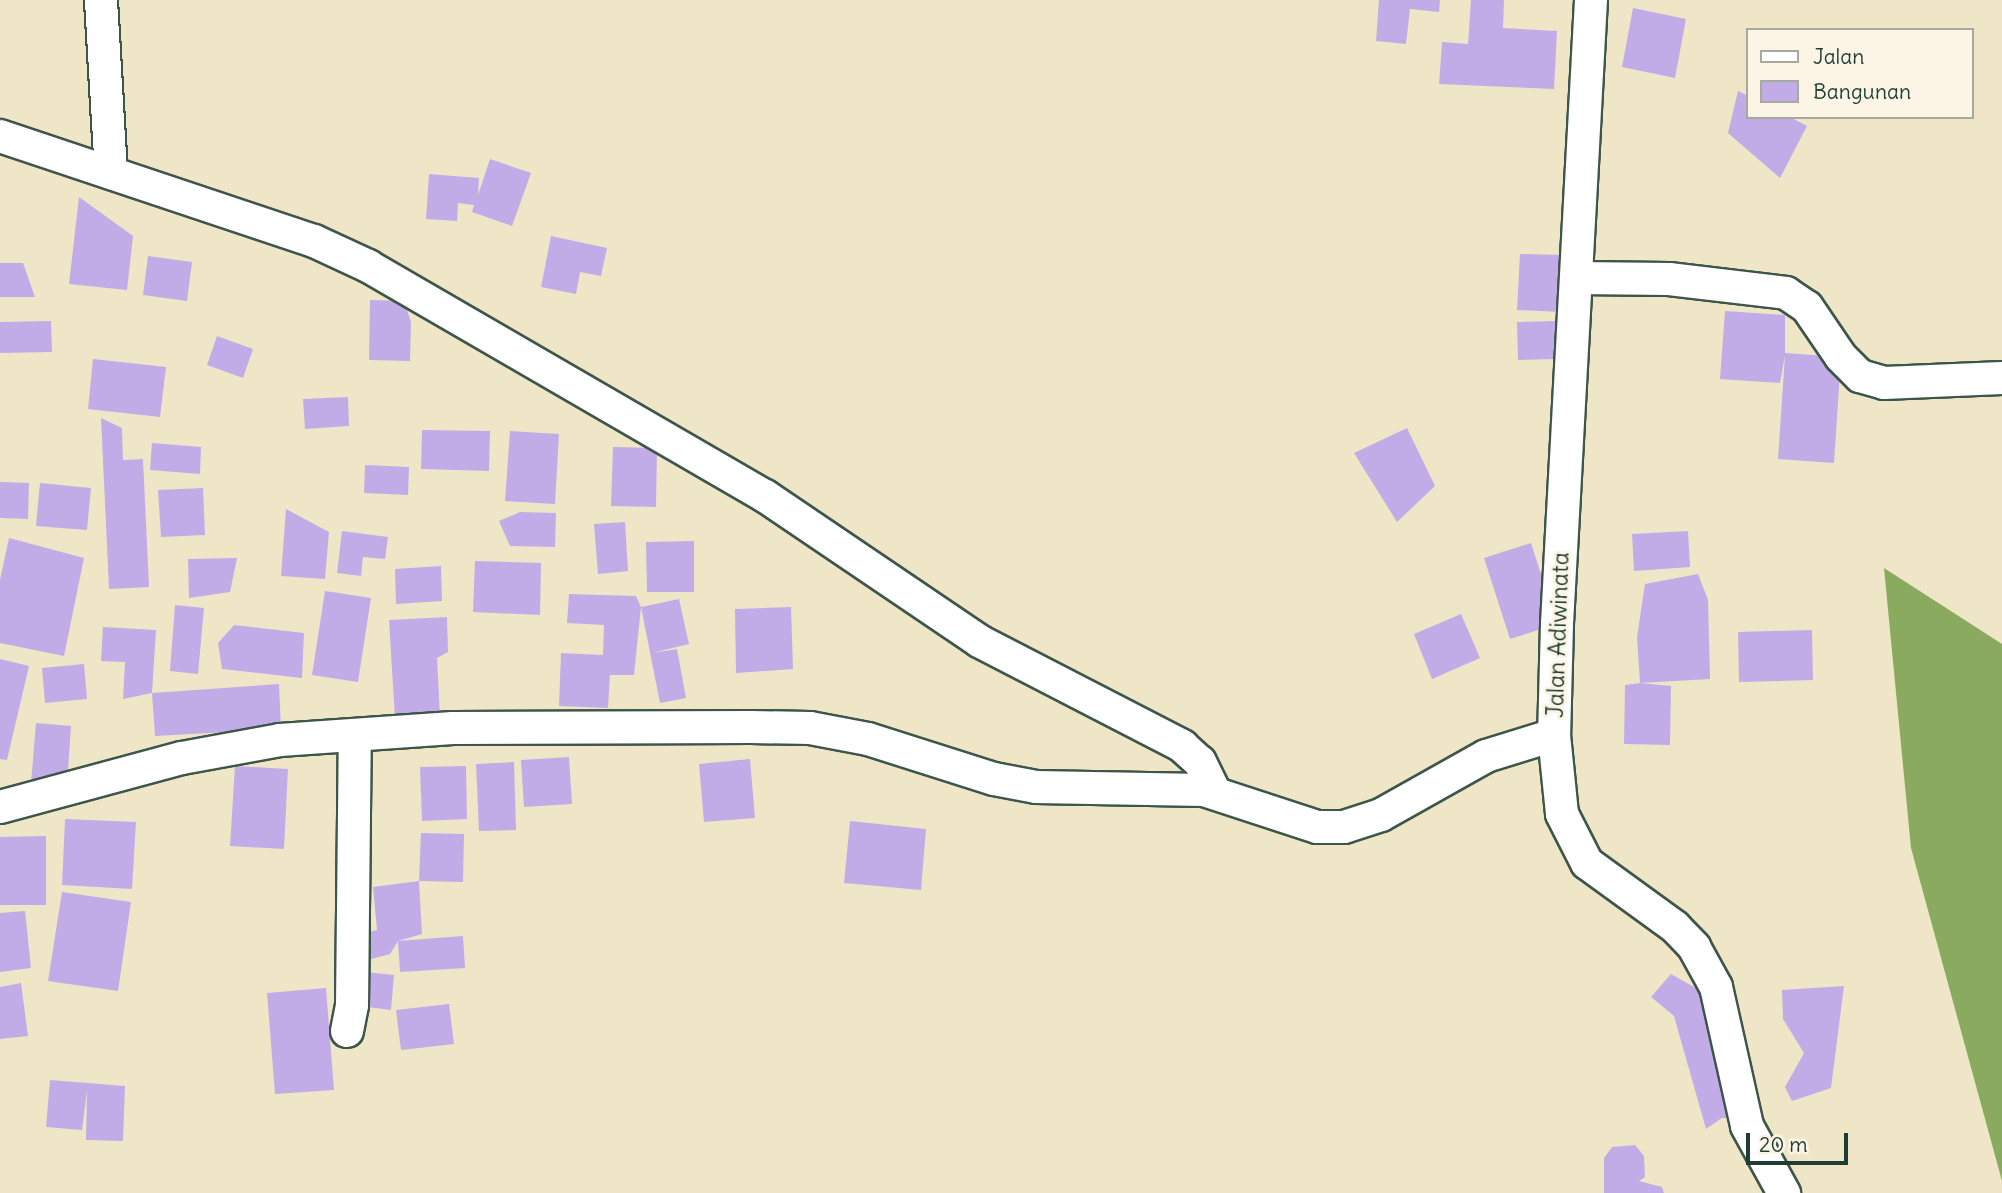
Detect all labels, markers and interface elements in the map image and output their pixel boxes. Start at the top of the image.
legend [1746,28,1974,119]
text: Jalan [1813,43,1864,70]
text: Bangunan [1813,78,1911,105]
street label: Jalan Adiwinata [1541,552,1575,718]
scale bar [1750,1120,1852,1164]
text: 20 m [1759,1131,1808,1158]

